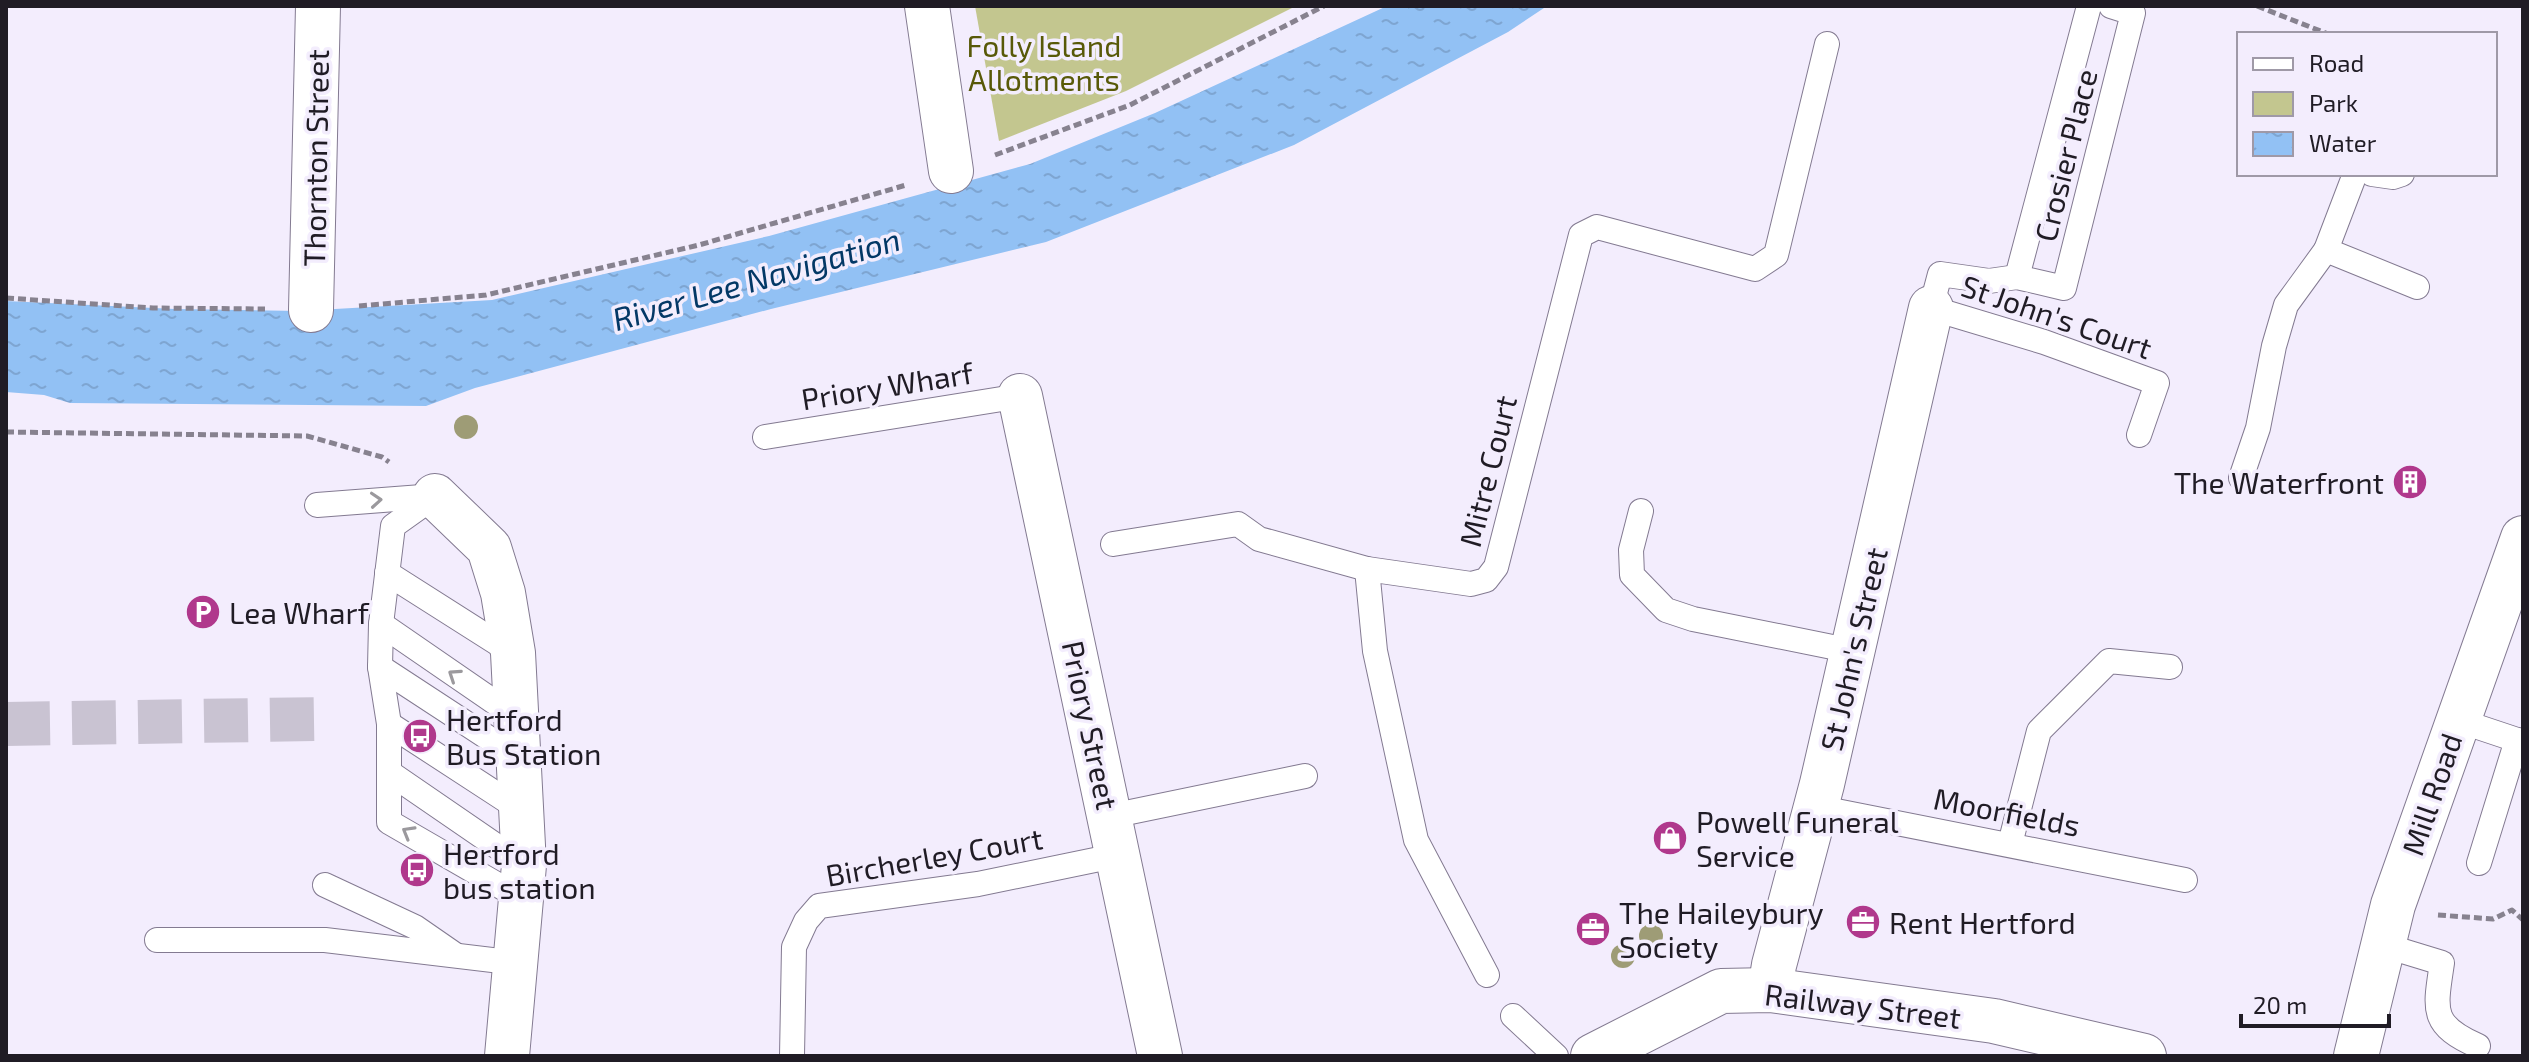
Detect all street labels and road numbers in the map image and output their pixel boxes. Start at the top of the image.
street label: Thornton Street [295,49,335,267]
street label: Crosier Place [2026,65,2104,245]
street label: St John's Court [1957,267,2157,365]
street label: Priory Wharf [798,354,976,416]
street label: Mitre Court [1451,392,1523,550]
street label: St John's Street [1812,544,1894,754]
street label: Priory Street [1056,637,1126,813]
street label: Mill Road [2393,728,2469,860]
street label: Moorfields [1931,779,2083,843]
street label: Bircherley Court [823,819,1045,893]
street label: Railway Street [1763,975,1963,1035]

